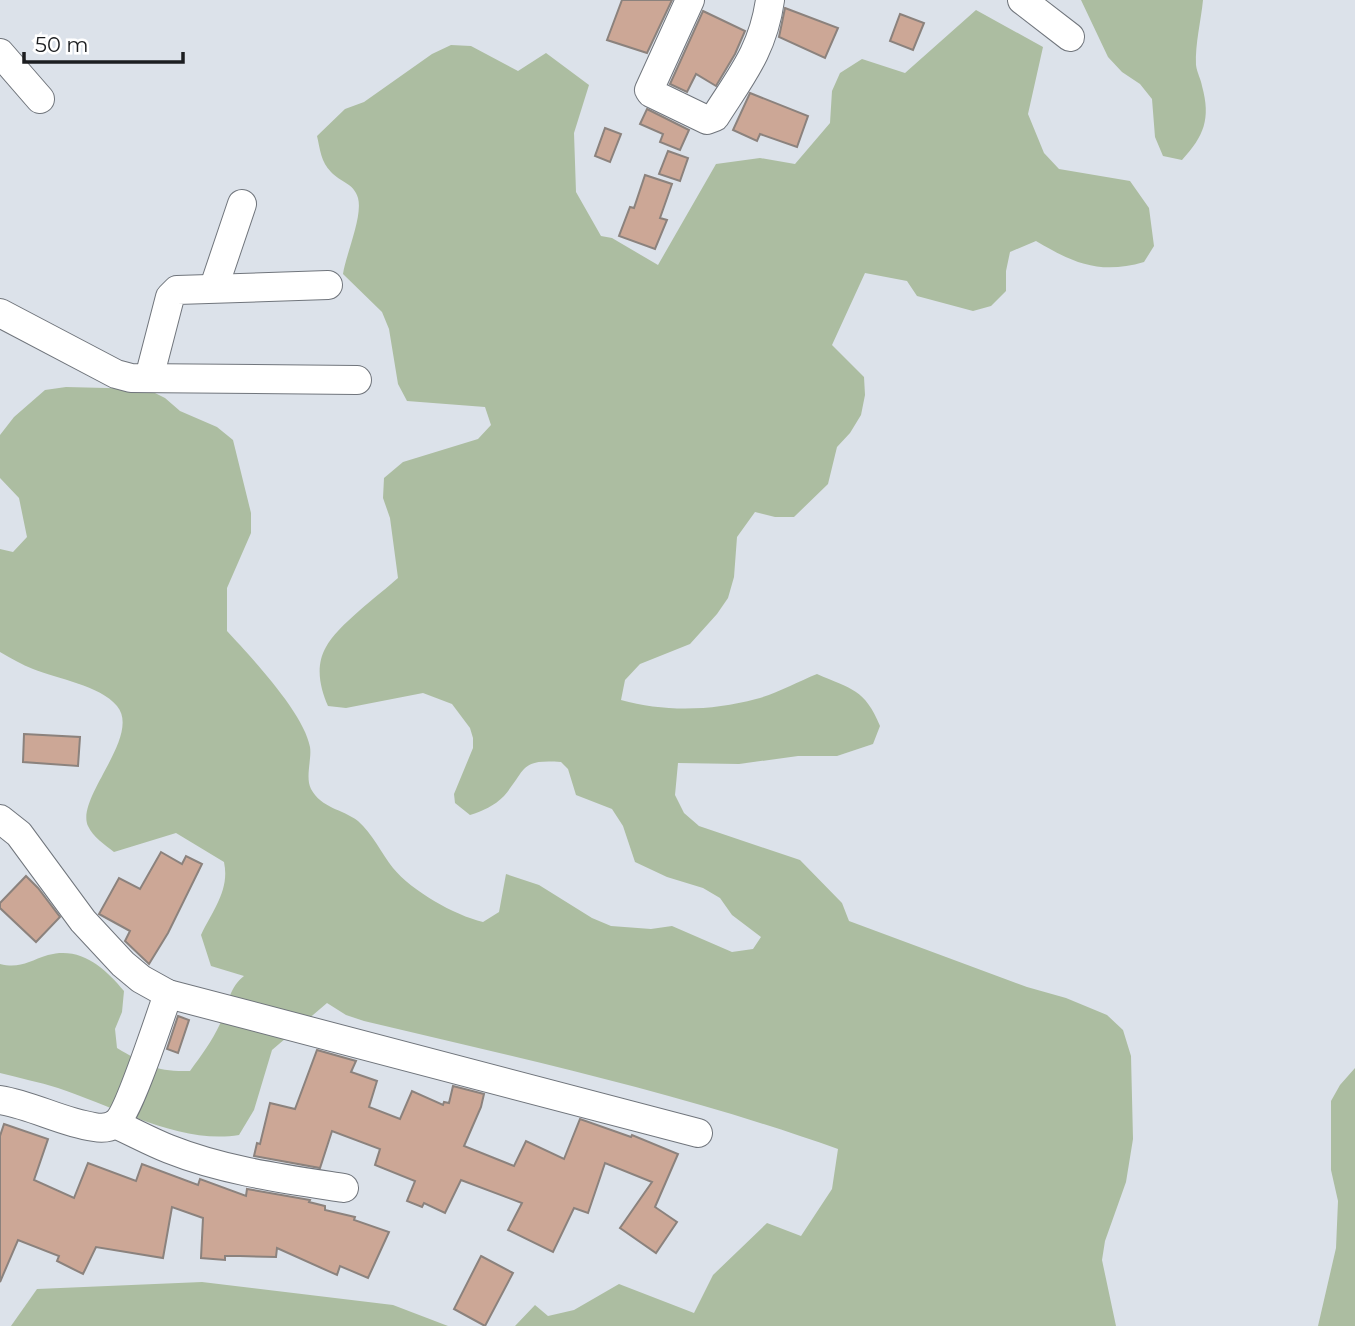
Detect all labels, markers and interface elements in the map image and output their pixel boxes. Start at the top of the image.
scale bar [24,21,184,65]
text: 50 m [35,32,89,57]

